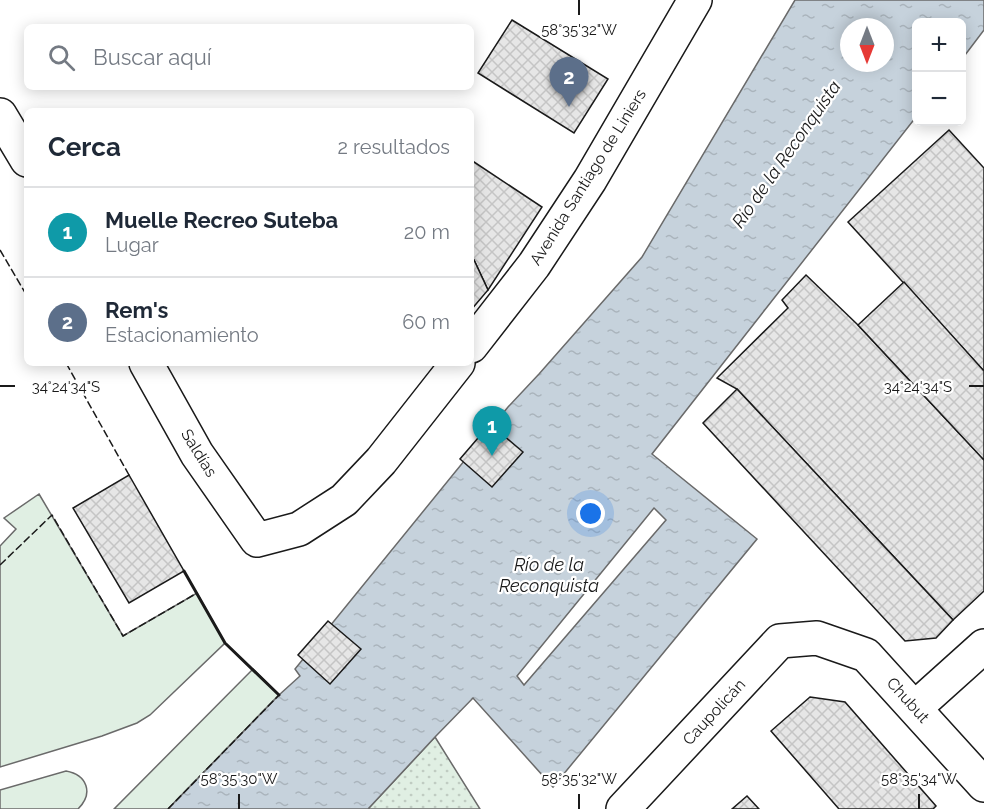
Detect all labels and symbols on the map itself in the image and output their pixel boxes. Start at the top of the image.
north arrow [840,18,894,72]
text: 58°35'32"W [541,21,617,39]
pin: 2 [550,57,588,107]
water label: Río de la Reconquista [727,76,845,232]
street label: Avenida Santiago de Liniers [526,85,650,269]
text: 34°24'34"S [32,378,100,396]
text: 34°24'34"S [884,378,952,396]
pin: 1 [472,406,512,456]
street label: Saldías [177,426,221,481]
your location [576,499,605,528]
water label: Río de la Reconquista [499,554,599,596]
street label: Chubut [883,673,934,727]
street label: Caupolicán [679,675,749,749]
text: 58°35'30"W [200,770,278,788]
text: 58°35'32"W [541,770,617,788]
text: 58°35'34"W [881,770,957,788]

